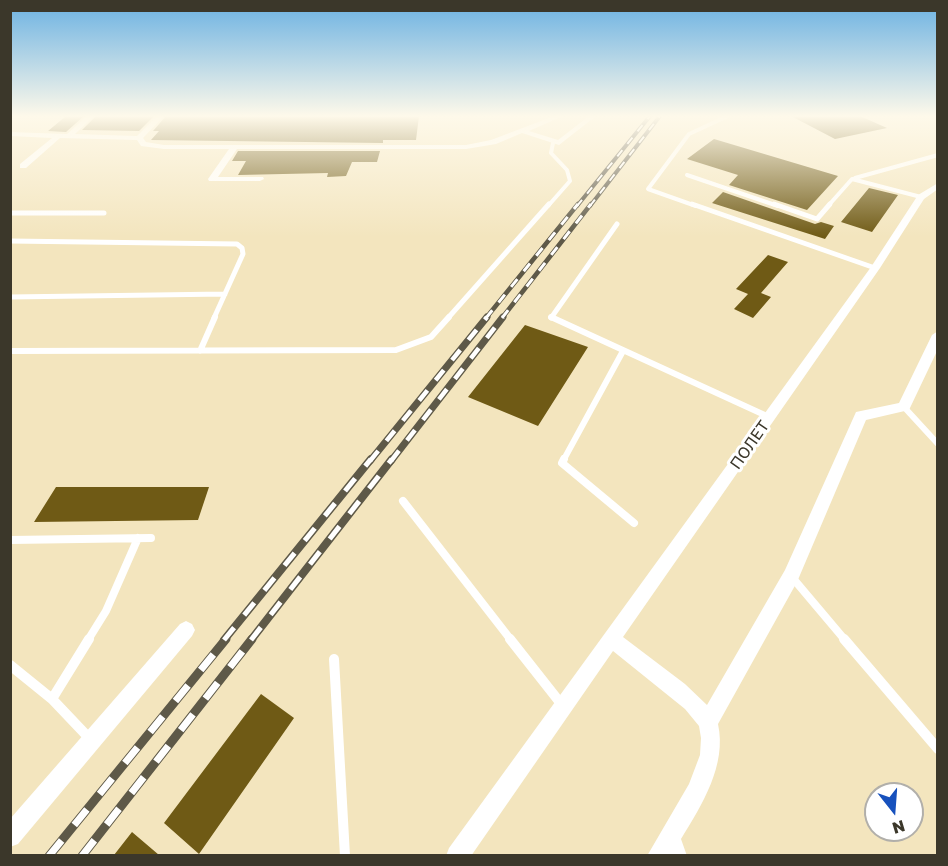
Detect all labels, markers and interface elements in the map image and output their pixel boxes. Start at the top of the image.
street label: ПОЛЕТ [726,417,774,473]
north arrow [864,782,924,842]
text: N [890,816,907,839]

